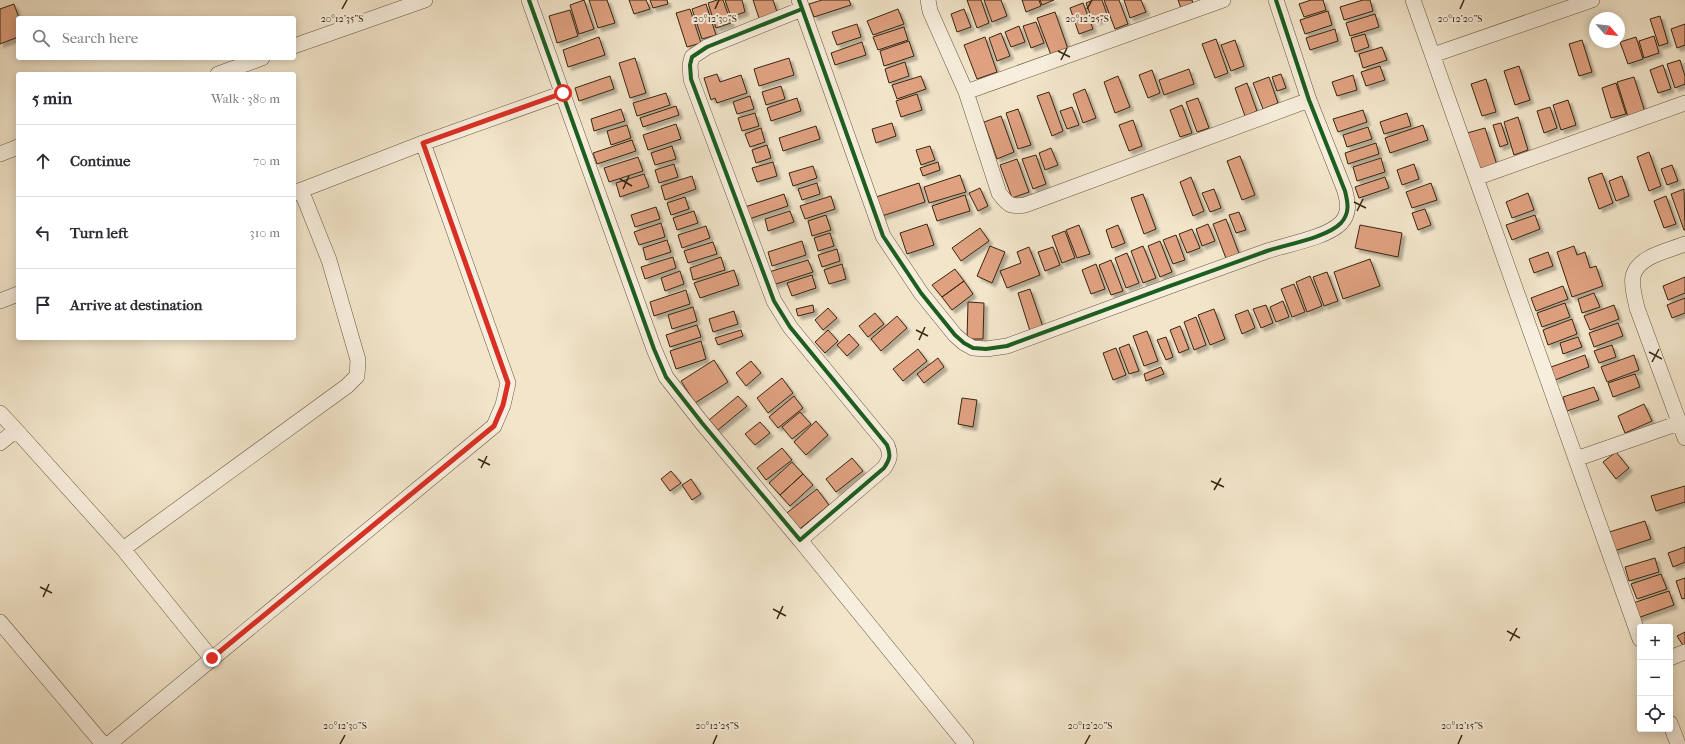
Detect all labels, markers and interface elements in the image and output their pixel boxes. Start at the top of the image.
north arrow [1589,12,1625,48]
text: 20°12'35"S [321,13,363,25]
text: 20°12'30"S [693,13,737,25]
text: 20°12'25"S [1065,13,1109,25]
text: 20°12'20"S [1438,13,1482,25]
search box [16,16,296,60]
icon: search [30,27,52,49]
text: Search here [62,29,138,47]
route start [554,84,572,102]
text: 5 min [32,88,72,108]
text: Walk · 380 m [211,91,280,106]
icon: ahead [32,150,54,172]
text: Continue [70,152,130,170]
text: 70 m [253,153,280,168]
icon: left [32,222,54,244]
text: Turn left [70,224,128,242]
text: 310 m [249,225,280,240]
icon: arrive [32,294,54,316]
text: Arrive at destination [70,296,202,314]
map controls [1637,624,1673,732]
button: + [1637,624,1673,660]
route end [203,649,221,667]
button: − [1637,660,1673,696]
button: locate [1637,696,1673,732]
text: 20°12'30"S [323,720,367,732]
text: 20°12'25"S [695,720,739,732]
text: 20°12'20"S [1068,720,1112,732]
text: 20°12'15"S [1441,720,1483,732]

